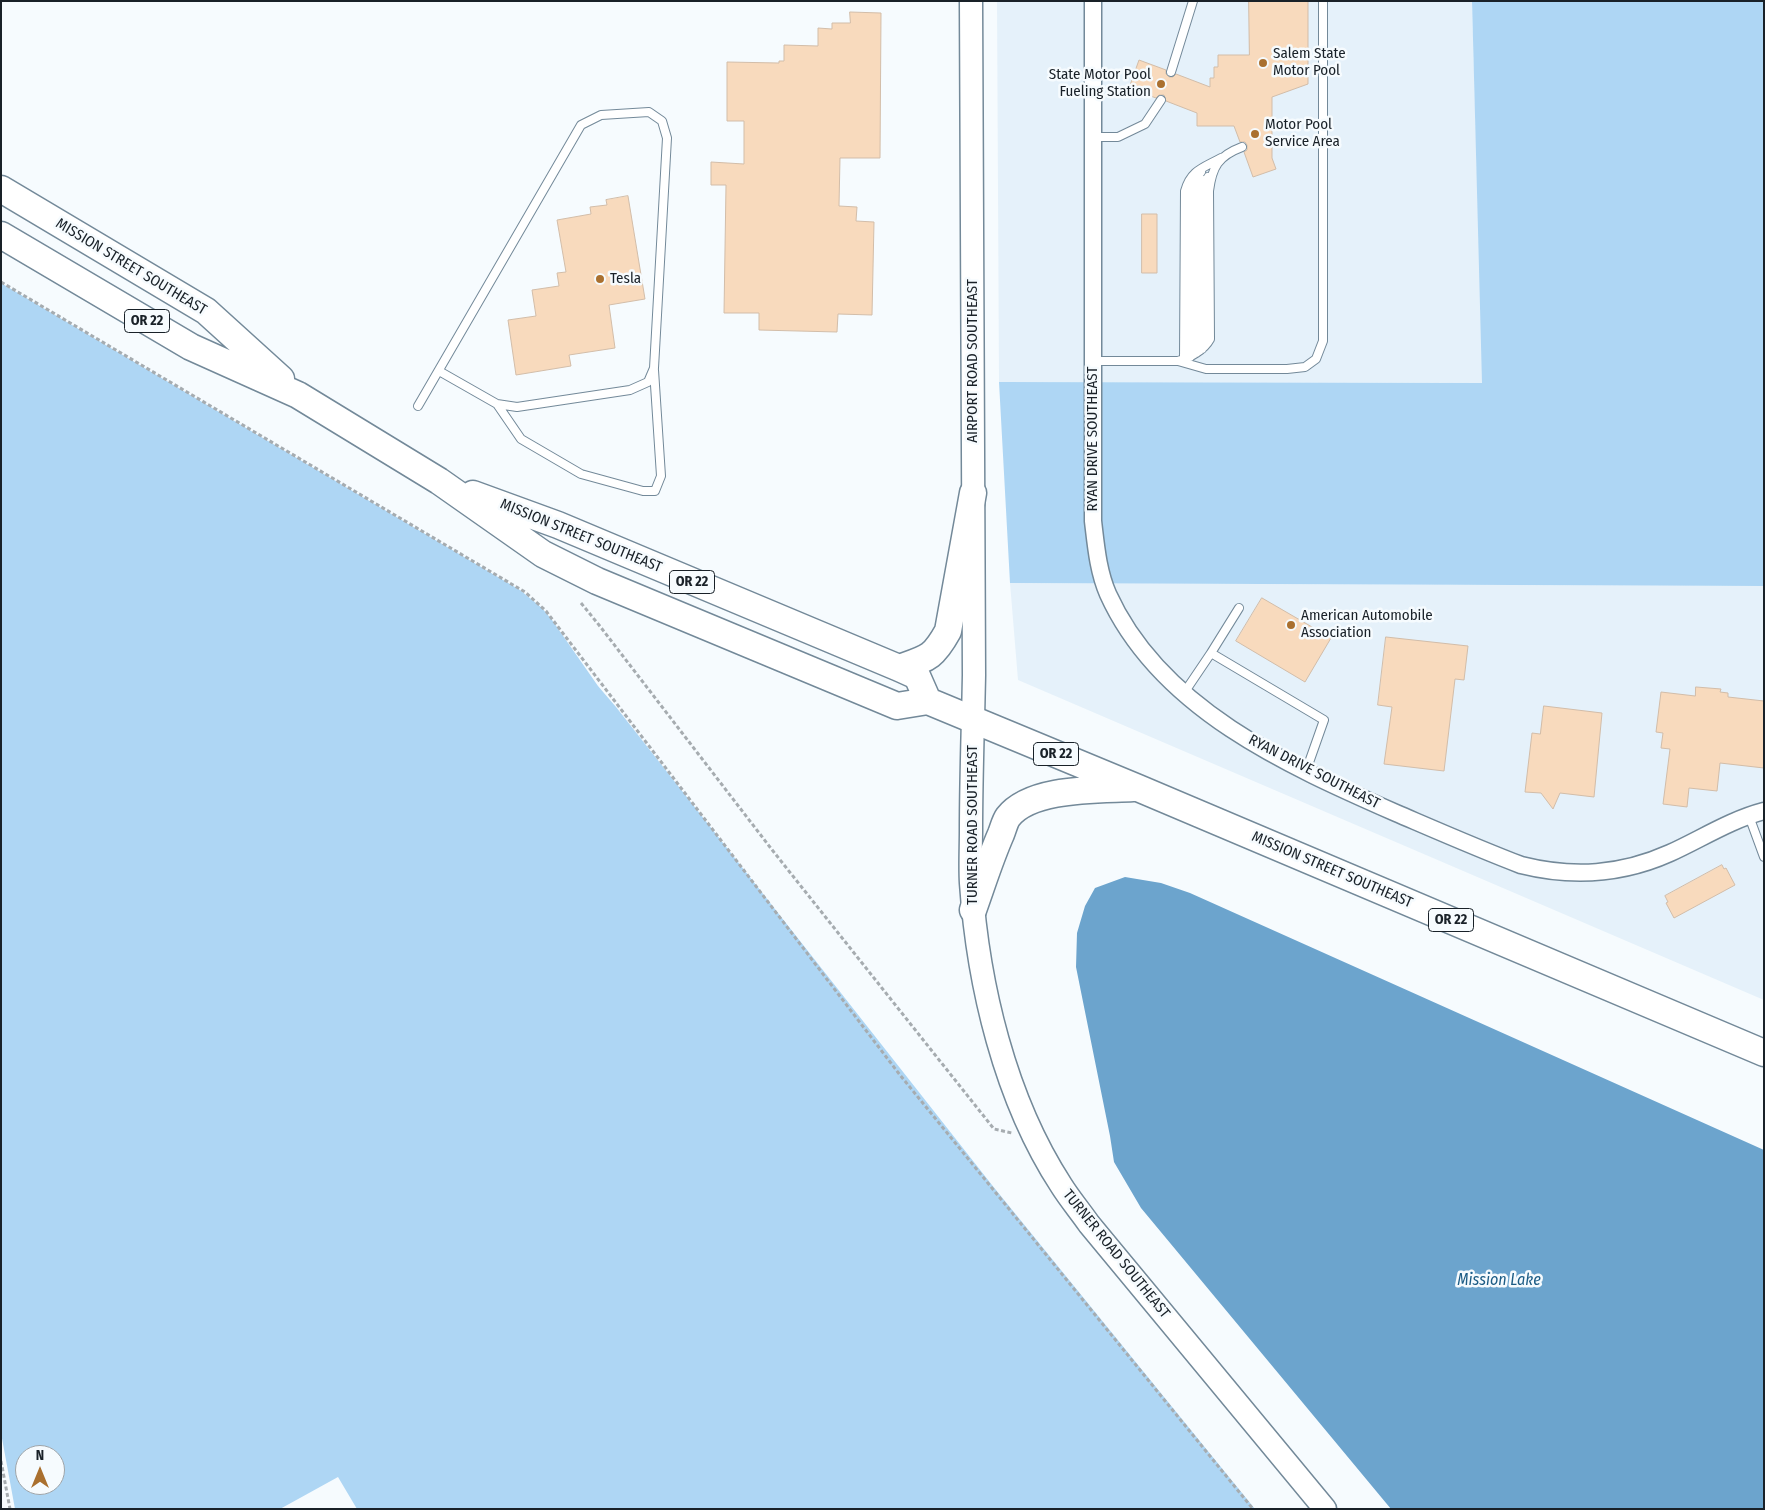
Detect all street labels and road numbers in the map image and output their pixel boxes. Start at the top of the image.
street label: MISSION STREET SOUTHEAST [52,215,210,319]
street label: AIRPORT ROAD SOUTHEAST [964,279,982,443]
road number: OR 22 [124,310,170,332]
street label: RYAN DRIVE SOUTHEAST [1084,367,1102,511]
street label: MISSION STREET SOUTHEAST [498,495,664,577]
road number: OR 22 [670,570,714,594]
street label: RYAN DRIVE SOUTHEAST [1245,731,1383,813]
road number: OR 22 [1034,742,1078,766]
street label: TURNER ROAD SOUTHEAST [964,745,982,905]
street label: MISSION STREET SOUTHEAST [1249,828,1415,912]
road number: OR 22 [1428,908,1474,932]
street label: TURNER ROAD SOUTHEAST [1059,1186,1173,1322]

